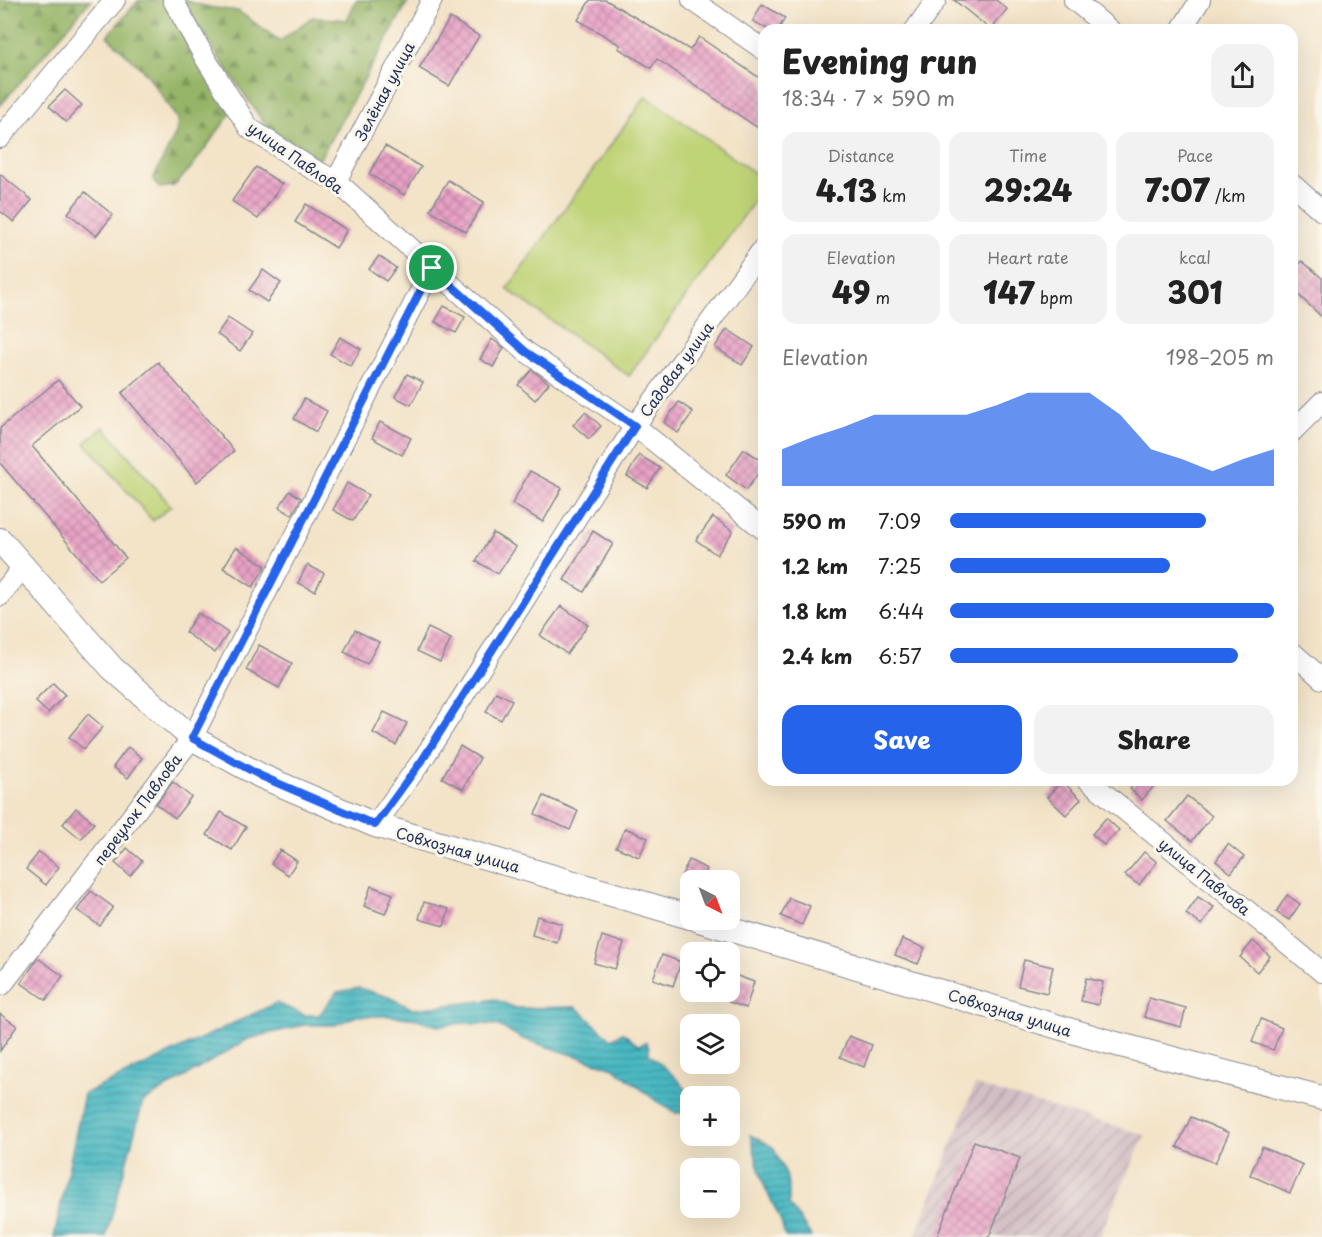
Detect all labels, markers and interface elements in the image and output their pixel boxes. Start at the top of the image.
text: Evening run [782,35,977,85]
street label: Зелёная улица [348,37,420,144]
button: share [1211,44,1274,107]
text: 18:34 · 7 × 590 m [782,83,955,113]
street label: улица Павлова [243,115,349,199]
text: Distance [827,143,895,167]
text: Time [1009,143,1047,167]
text: Pace [1177,143,1213,167]
text: 4.13 [816,167,877,212]
text: 29:24 [984,167,1072,212]
text: 7:07 [1144,167,1210,212]
text: km [877,183,906,207]
text: /km [1210,183,1246,207]
pin [406,242,457,293]
text: Elevation [826,245,896,269]
text: Heart rate [988,245,1068,269]
text: kcal [1179,245,1211,269]
icon: arrive [415,251,448,284]
text: 49 [832,269,870,314]
text: 147 [983,269,1035,314]
text: 301 [1168,269,1222,314]
text: m [870,285,890,309]
text: bpm [1035,285,1073,309]
street label: Садовая улица [634,316,719,421]
text: Elevation [782,342,868,372]
text: 198–205 m [1166,342,1274,372]
text: 590 m [782,506,846,536]
text: 7:09 [878,506,921,536]
text: 1.2 km [782,551,848,581]
text: 7:25 [878,551,921,581]
text: 1.8 km [782,596,847,626]
text: 6:44 [878,596,924,626]
text: 2.4 km [782,641,852,671]
text: 6:57 [878,641,922,671]
button: Save [782,705,1022,774]
button: Share [1034,705,1274,774]
street label: переулок Павлова [87,748,187,870]
street label: Совхозная улица [393,820,523,878]
street label: улица Павлова [1154,832,1256,921]
north arrow [680,870,740,930]
map controls [680,870,740,1218]
button: locate [680,942,740,1002]
street label: Совхозная улица [945,982,1075,1042]
button: layers [680,1014,740,1074]
button: + [680,1086,740,1146]
button: − [680,1158,740,1218]

